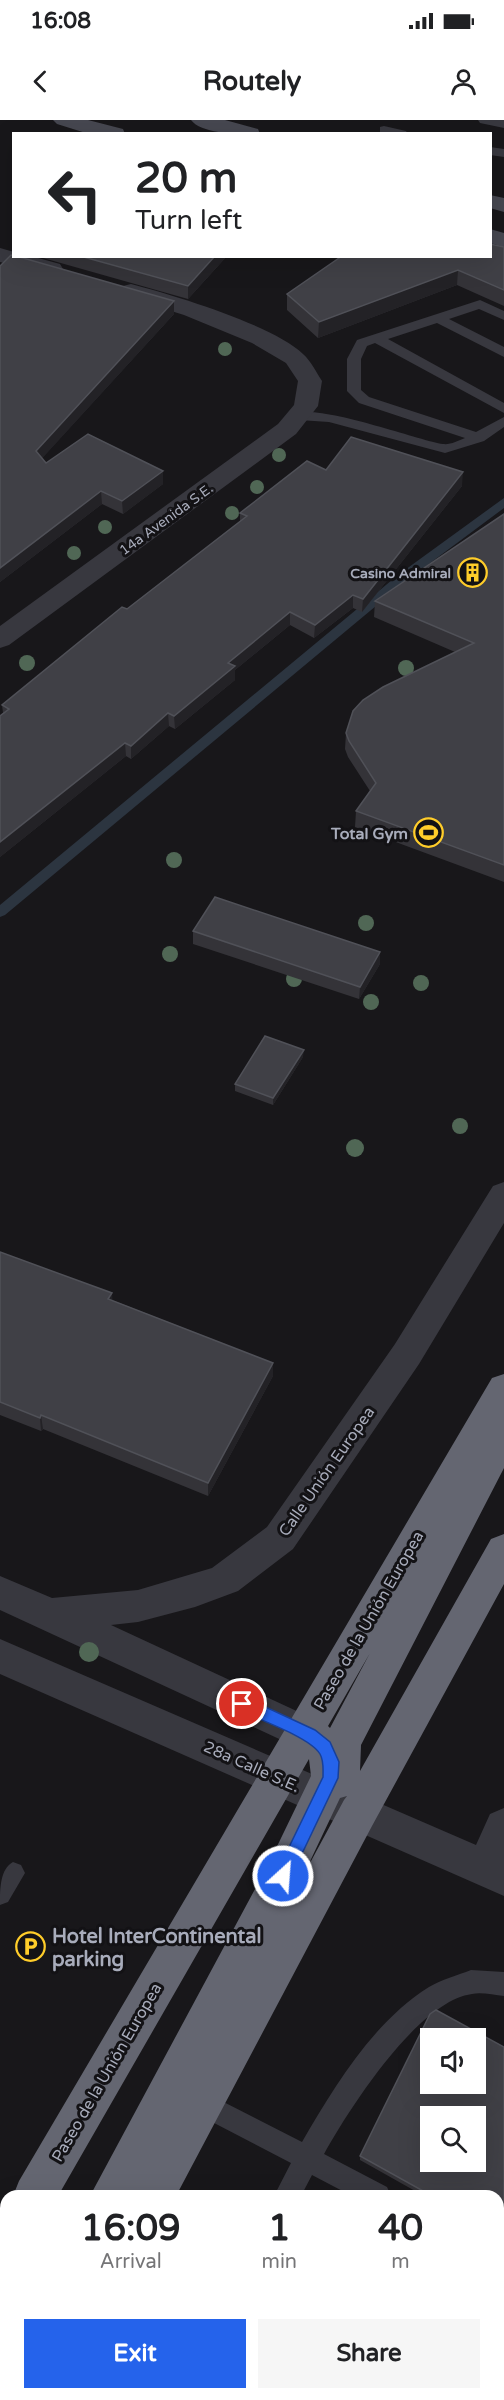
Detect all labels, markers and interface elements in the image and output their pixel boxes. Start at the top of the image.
text: 16:08 [30,8,91,34]
icon: back [24,65,57,98]
text: Routely [203,65,301,98]
icon: person [447,65,480,98]
text: 20 m [135,153,237,204]
icon: left [36,156,114,234]
text: Turn left [135,204,242,237]
street label: 14a Avenida S.E. [116,480,216,559]
building icon: Casino Admiral [456,557,488,589]
place label: Casino Admiral [350,565,451,582]
sports icon: Total Gym [413,817,445,849]
place label: Total Gym [330,824,408,844]
street label: Calle Unión Europea [274,1403,379,1540]
street label: Paseo de la Unión Europea [309,1528,428,1713]
pin [216,1678,267,1729]
icon: arrive [225,1687,258,1720]
street label: 28a Calle S.E. [201,1737,303,1797]
position arrow [251,1844,315,1908]
place label: Hotel InterContinental parking [52,1925,261,1972]
parking icon: Hotel InterContinental parking [15,1931,47,1963]
street label: Paseo de la Unión Europea [47,1980,166,2165]
map controls [420,2028,486,2172]
button: sound [420,2028,486,2094]
button: search [420,2106,486,2172]
text: 16:09 [81,2207,181,2250]
text: 1 [268,2207,291,2250]
text: 40 [378,2207,423,2250]
text: Arrival [100,2250,162,2274]
text: min [262,2250,297,2274]
text: m [391,2250,410,2274]
button: Exit [24,2319,246,2388]
button: Share [258,2319,480,2388]

